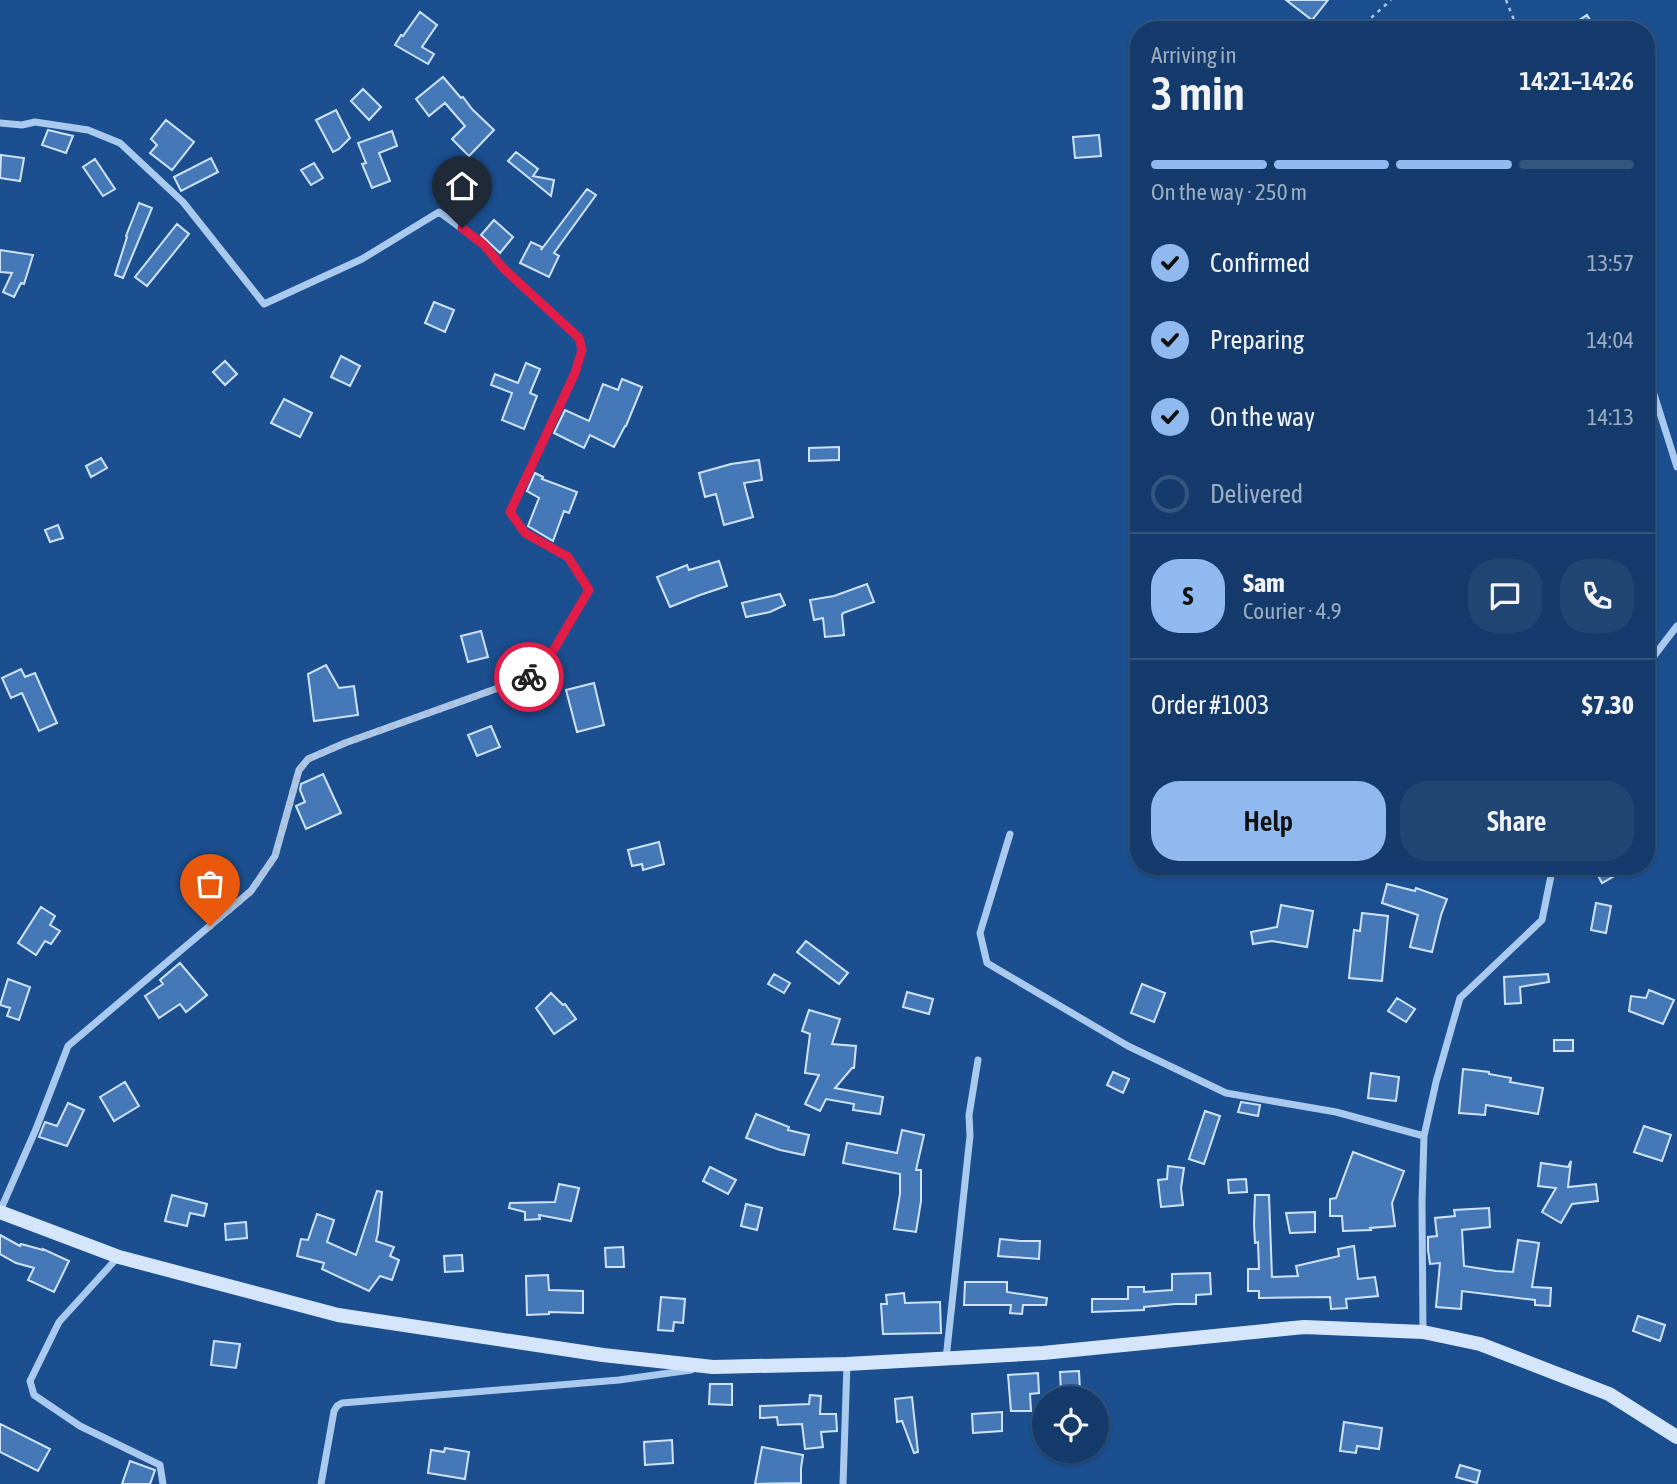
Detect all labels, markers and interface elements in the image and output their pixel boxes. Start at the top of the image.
text: Arriving in [1151,42,1237,68]
text: 14:21–14:26 [1519,66,1634,96]
text: 3 min [1151,67,1245,120]
pin [432,156,492,228]
icon: home [443,167,481,205]
text: On the way · 250 m [1151,179,1307,205]
icon: check [1151,244,1189,282]
text: Confirmed [1210,248,1310,278]
text: 13:57 [1587,250,1634,276]
icon: check [1151,321,1189,359]
text: Preparing [1210,325,1304,355]
text: 14:04 [1586,327,1634,353]
icon: check [1151,398,1189,436]
text: On the way [1210,402,1315,432]
text: 14:13 [1587,404,1634,430]
text: Delivered [1210,479,1303,509]
button: chat [1468,559,1542,633]
button: phone [1560,559,1634,633]
text: Sam [1243,568,1285,598]
text: S [1183,581,1193,611]
text: Courier · 4.9 [1243,598,1342,624]
courier [494,642,564,712]
icon: bike [510,658,548,696]
text: Order #1003 [1151,690,1270,720]
text: $7.30 [1582,690,1634,720]
button: Help [1151,781,1386,861]
button: Share [1400,781,1634,861]
pin [180,854,240,926]
icon: bag [191,865,229,903]
map controls [1032,1386,1109,1463]
button: locate [1032,1386,1109,1463]

